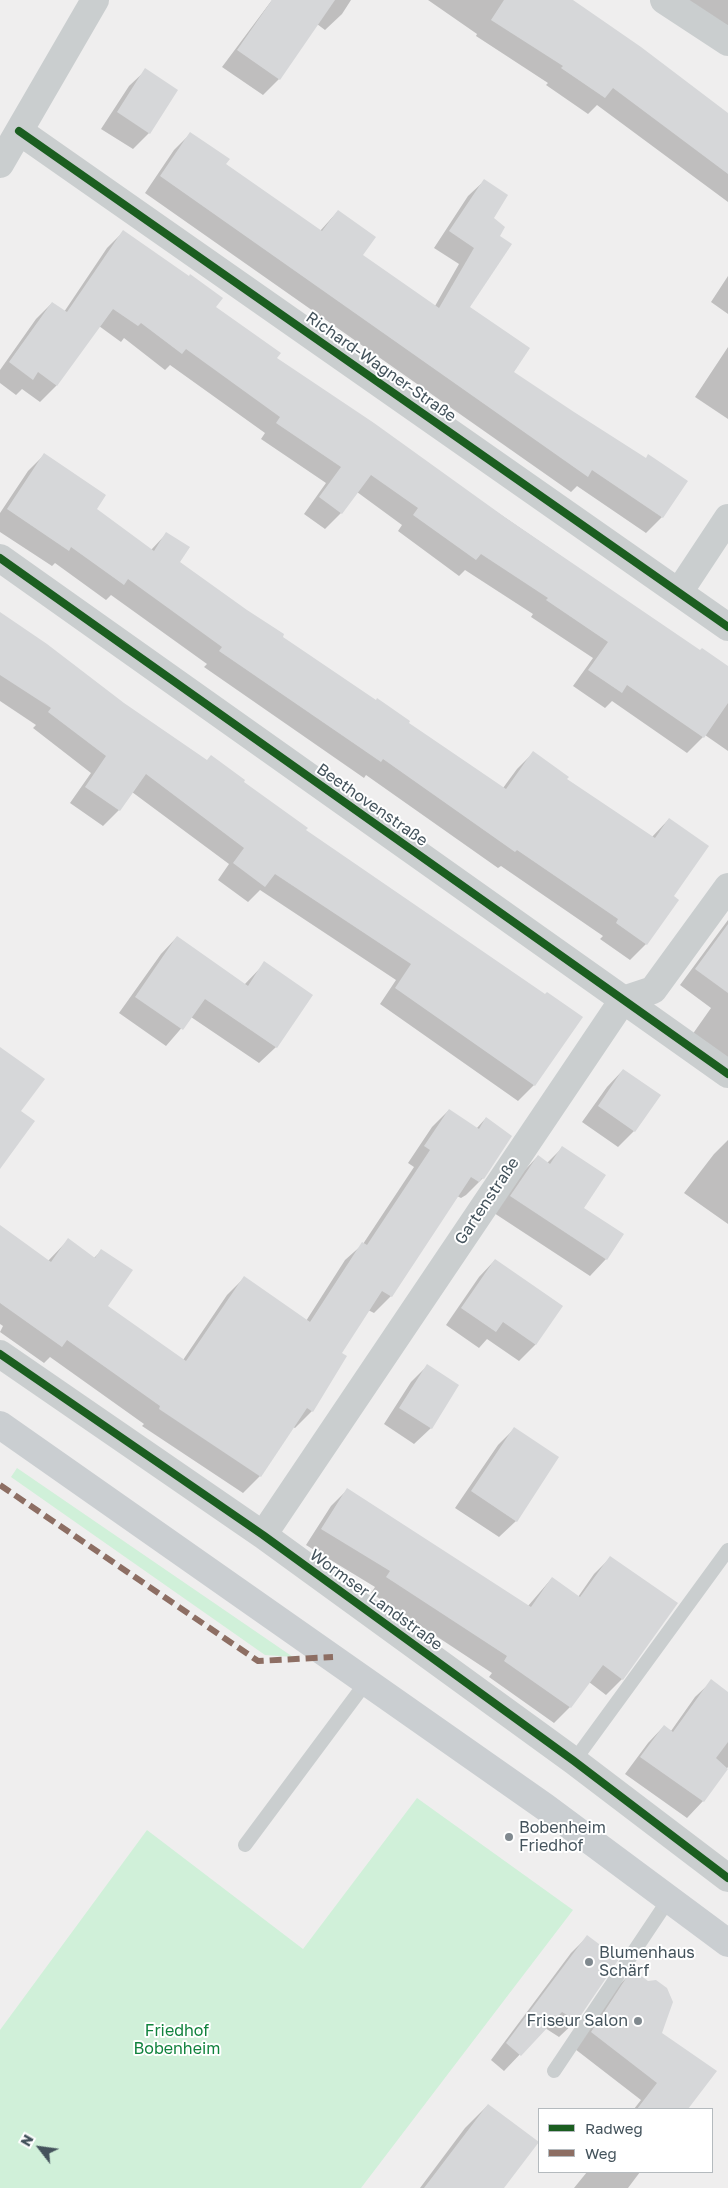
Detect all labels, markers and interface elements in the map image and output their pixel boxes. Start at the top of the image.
street label: Richard-Wagner-Straße [302,308,460,426]
street label: Beethovenstraße [313,760,431,850]
street label: Gartenstraße [451,1154,523,1248]
street label: Wormser Landstraße [306,1545,446,1655]
place label: Bobenheim Friedhof [519,1818,606,1856]
marker: Bobenheim Friedhof [503,1831,515,1843]
place label: Blumenhaus Schärf [599,1943,695,1981]
marker: Blumenhaus Schärf [583,1956,595,1968]
place label: Friseur Salon [527,2011,628,2031]
marker: Friseur Salon [632,2015,644,2027]
park label: Friedhof Bobenheim [134,2021,220,2059]
legend [538,2108,713,2173]
text: Radweg [585,2119,643,2137]
north arrow [15,2123,65,2173]
text: N [17,2131,37,2149]
text: Weg [585,2144,617,2162]

